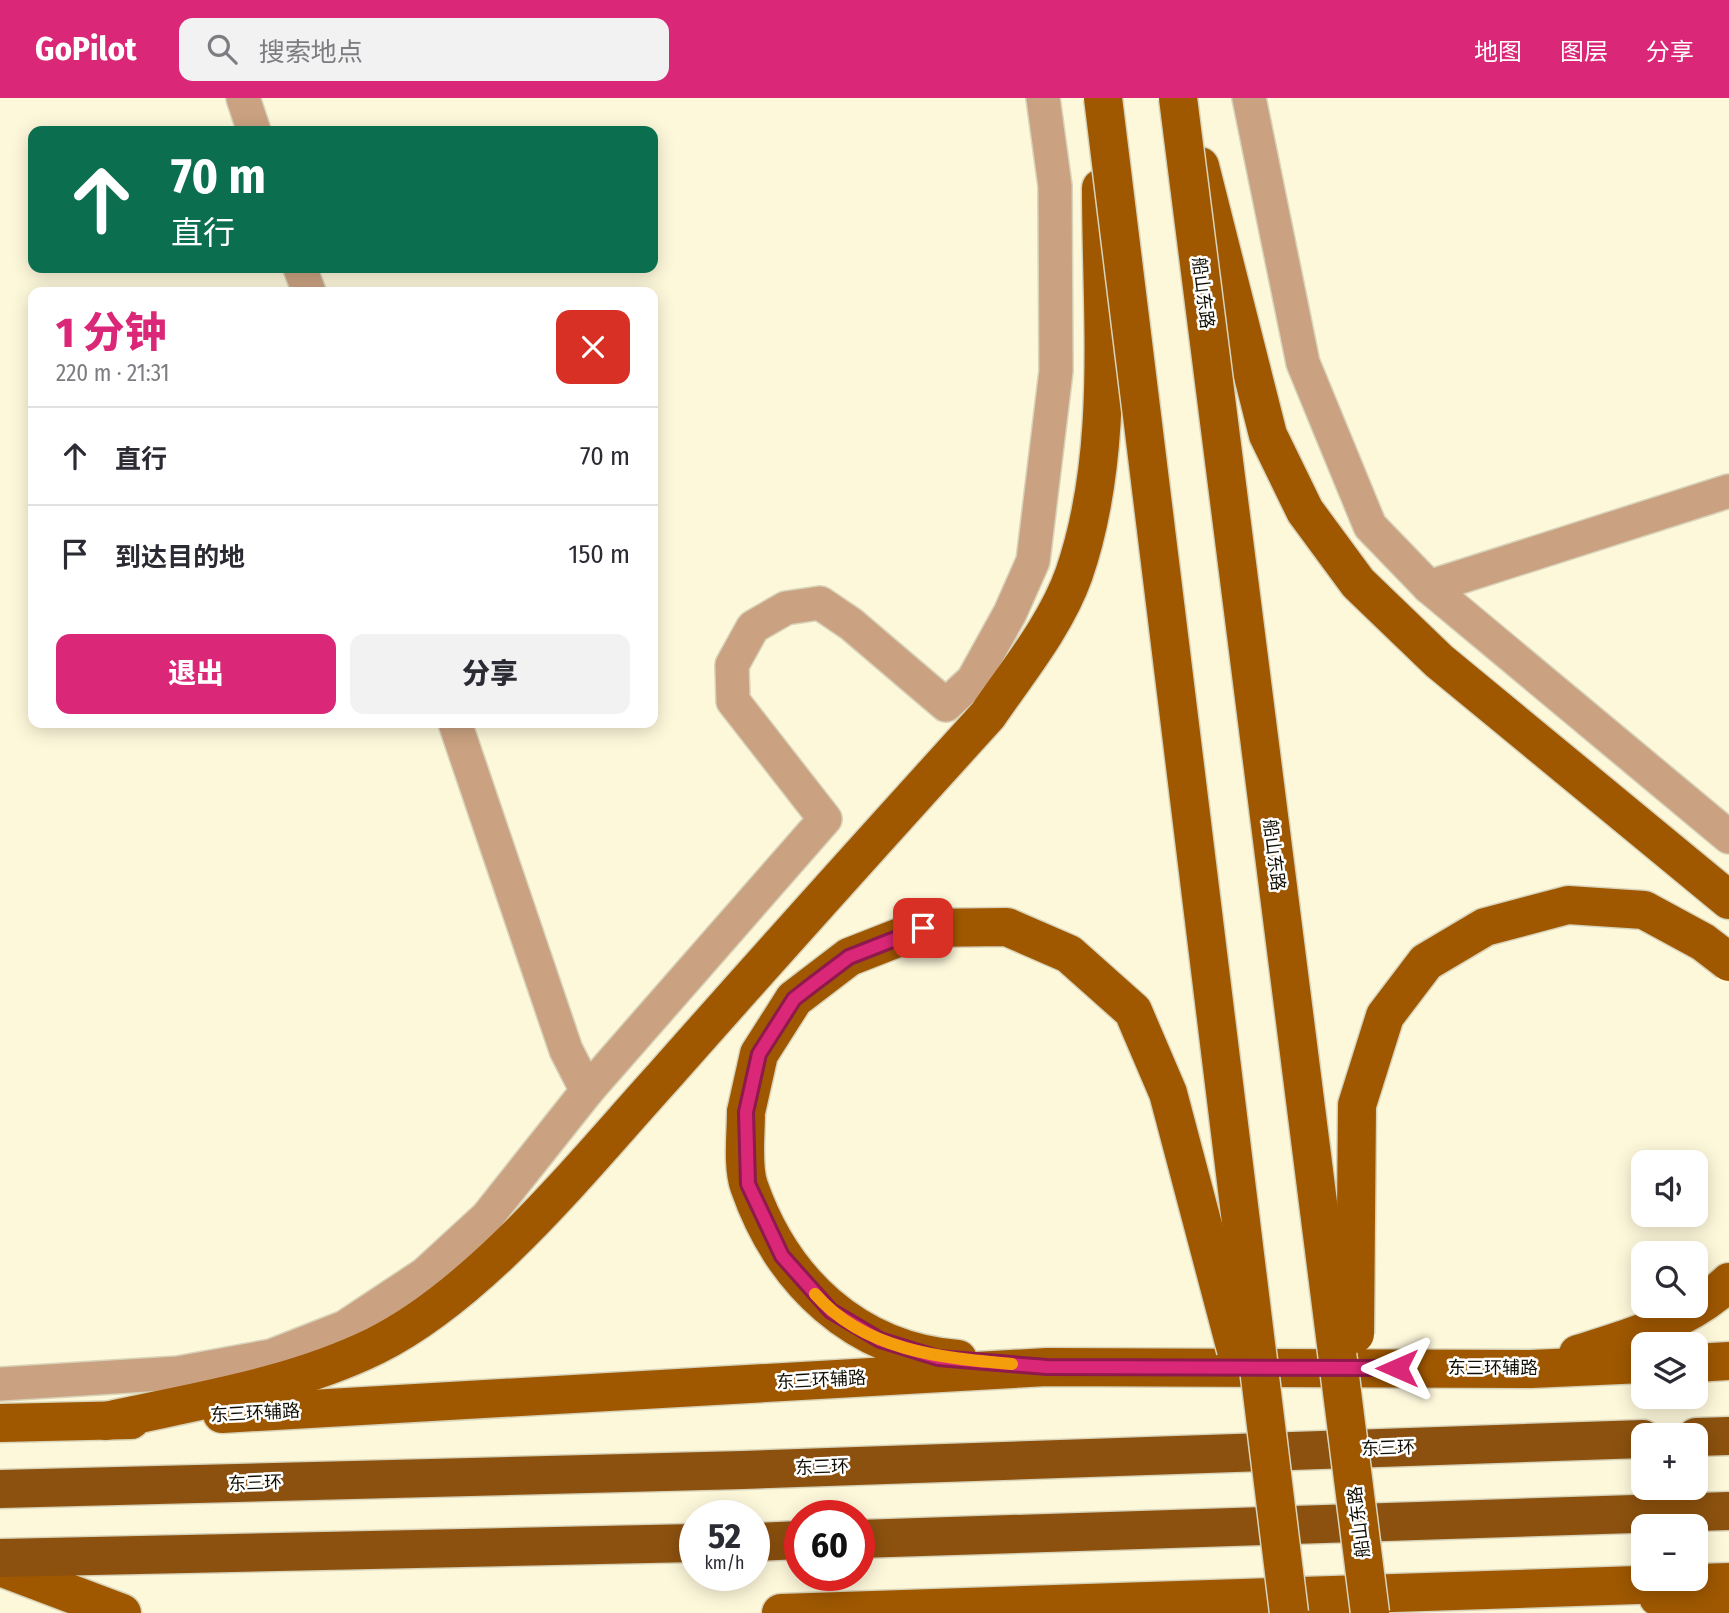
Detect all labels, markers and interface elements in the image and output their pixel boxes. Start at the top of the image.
search box [179,18,669,81]
text: GoPilot [35,29,137,69]
icon: search [203,30,241,68]
text: 搜索地点 [259,37,363,68]
text: 地图 [1474,38,1522,66]
text: 图层 [1560,38,1608,66]
text: 分享 [1646,38,1694,66]
text: 70 m [171,147,266,206]
icon: ahead [56,154,147,245]
text: 直行 [171,214,235,252]
street label: 船山东路 [1188,256,1218,330]
text: 1 分钟 [56,308,167,358]
button: close [556,310,630,384]
text: 220 m · 21:31 [56,359,170,387]
icon: ahead [56,437,94,475]
text: 70 m [580,441,630,472]
text: 直行 [115,444,167,475]
icon: arrive [56,535,94,573]
text: 150 m [568,539,630,570]
text: 到达目的地 [115,542,245,573]
button: 退出 [56,634,336,714]
button: 分享 [350,634,630,714]
street label: 船山东路 [1259,818,1289,892]
pin [893,898,953,958]
icon: arrive [904,909,942,947]
map controls [1631,1150,1708,1591]
button: sound [1631,1150,1708,1227]
button: search [1631,1241,1708,1318]
position arrow [1360,1331,1434,1405]
button: layers [1631,1332,1708,1409]
street label: 东三环辅路 [1448,1357,1538,1379]
street label: 东三环辅路 [775,1367,867,1393]
street label: 东三环辅路 [209,1400,301,1426]
button: + [1631,1423,1708,1500]
street label: 东三环 [1361,1436,1415,1460]
street label: 东三环 [795,1455,849,1479]
street label: 东三环 [228,1471,282,1495]
street label: 船山东路 [1344,1485,1374,1559]
speed limit sign: 60 [784,1500,875,1591]
button: − [1631,1514,1708,1591]
text: 52 [708,1515,741,1557]
text: km/h [704,1552,745,1574]

